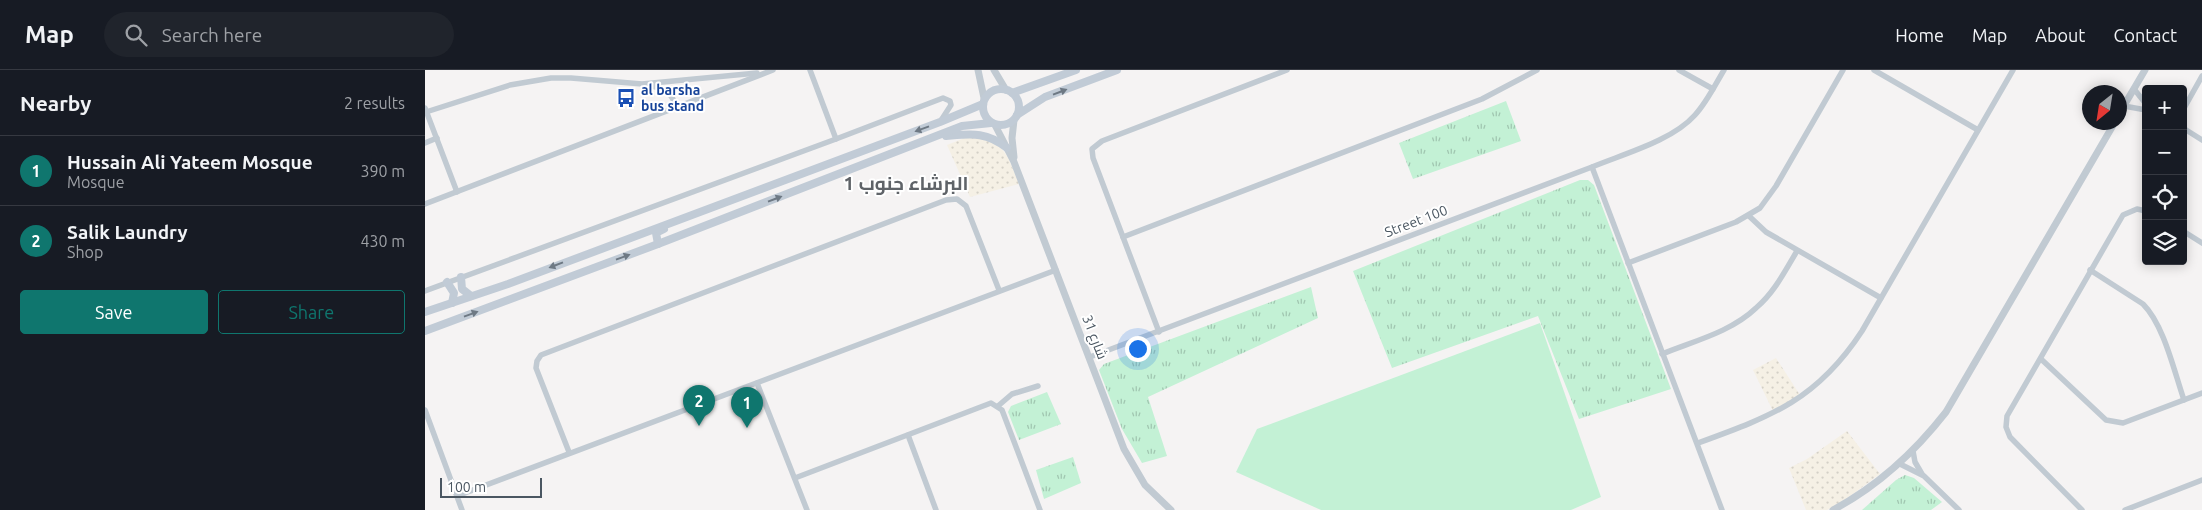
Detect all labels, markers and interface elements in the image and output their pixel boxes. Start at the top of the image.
search box [104,12,454,57]
text: Map [25,21,74,48]
icon: search [122,21,150,49]
text: Search here [162,24,262,46]
text: Home [1895,25,1944,45]
text: Map [1972,25,2007,45]
text: About [2035,25,2085,45]
text: Contact [2113,25,2177,45]
place label: al barsha bus stand [641,82,704,114]
north arrow [2082,85,2127,130]
map controls [2142,85,2187,265]
button: + [2142,85,2187,130]
bus stop icon: al barsha bus stand [615,87,637,109]
one-way arrow [1053,88,1068,96]
text: Nearby [20,91,91,115]
text: 2 results [344,94,405,112]
one-way arrow [914,126,929,133]
button: − [2142,130,2187,175]
text: Hussain Ali Yateem Mosque [67,151,313,173]
text: 1 [31,162,41,180]
text: 390 m [360,162,405,180]
district label: البرشاء جنوب 1 [844,172,968,195]
text: Mosque [67,173,125,191]
button: locate [2142,175,2187,220]
one-way arrow [768,195,783,203]
street label: Street 100 [1382,202,1450,240]
button: layers [2142,220,2187,265]
text: Salik Laundry [67,221,187,243]
text: 2 [31,232,41,250]
text: 430 m [360,232,405,250]
text: Shop [67,243,103,261]
one-way arrow [616,253,631,261]
one-way arrow [548,261,563,269]
button: Save [20,290,208,334]
button: Share [218,290,405,334]
one-way arrow [463,310,478,317]
street label: شارع 31 [1078,313,1111,362]
your location [1125,336,1151,362]
pin: 2 [683,385,715,426]
pin: 1 [731,387,763,428]
scale bar [440,475,543,498]
text: 100 m [447,479,486,495]

